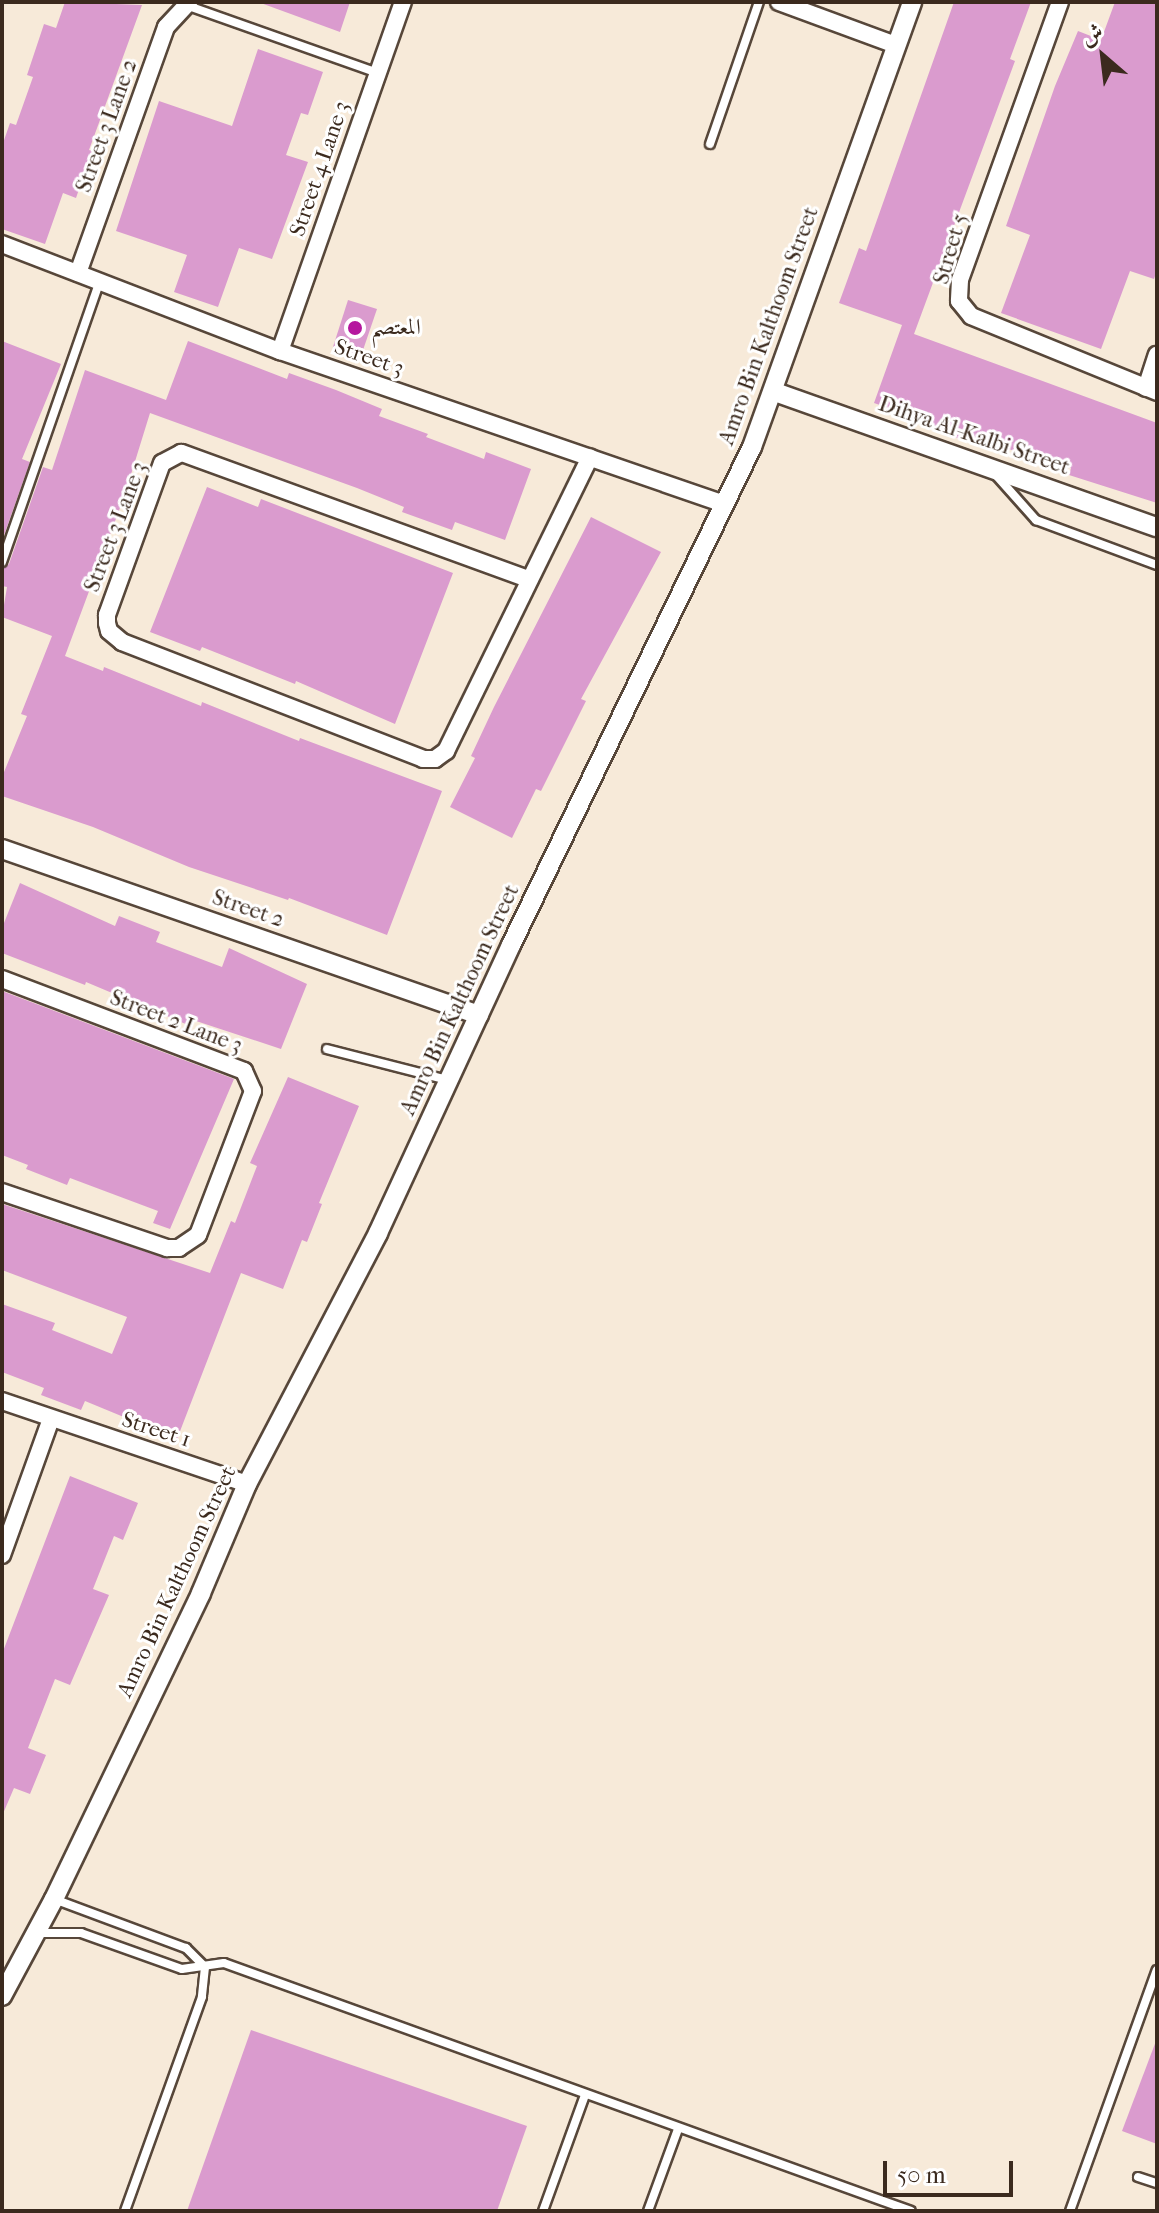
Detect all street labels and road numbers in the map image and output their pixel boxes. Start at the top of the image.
street label: Street 3 Lane 2 [71,56,143,196]
street label: Street 4 Lane 3 [285,98,355,240]
street label: Amro Bin Kalthoom Street [714,203,824,449]
street label: Street 5 [928,211,974,287]
street label: Street 3 [331,334,407,382]
street label: Dihya Al-Kalbi Street [875,391,1073,481]
street label: Street 3 Lane 3 [79,458,153,596]
street label: Amro Bin Kalthoom Street [395,880,525,1120]
street label: Street 2 [209,884,287,934]
street label: Street 2 Lane 3 [106,985,246,1059]
street label: Street 1 [118,1407,194,1453]
street label: Amro Bin Kalthoom Street [112,1462,242,1702]

